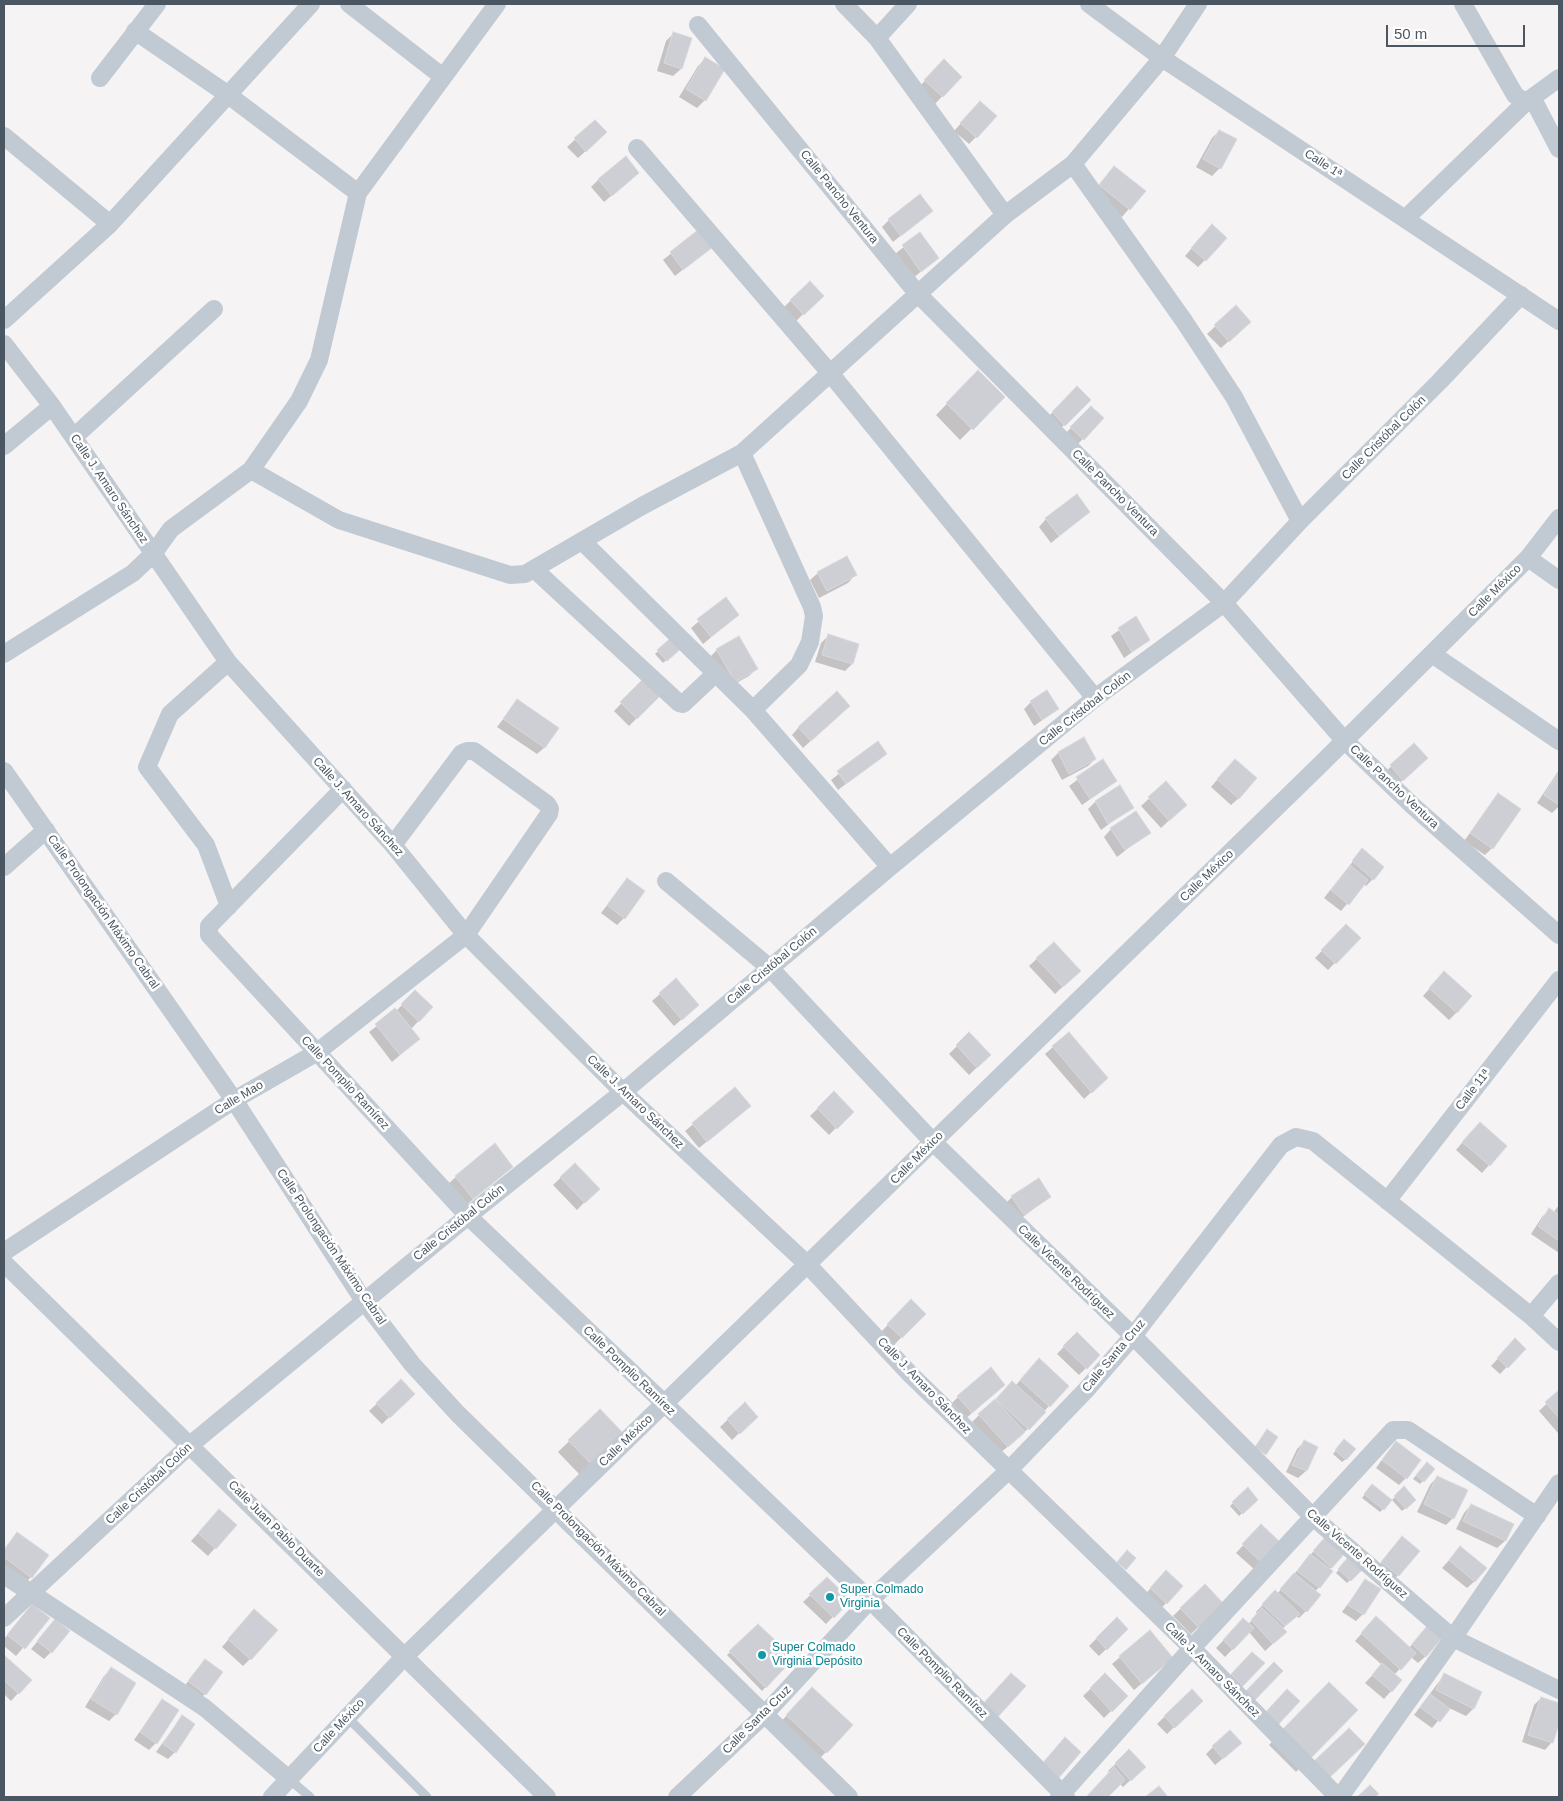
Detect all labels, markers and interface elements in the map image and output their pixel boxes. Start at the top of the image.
scale bar [1388,15,1527,47]
text: 50 m [1394,25,1427,42]
street label: Calle Pancho Ventura [797,147,881,247]
street label: Calle 1ª [1302,147,1344,181]
street label: Calle Cristóbal Colón [1339,393,1429,483]
street label: Calle J. Amaro Sánchez [67,432,151,546]
street label: Calle Pancho Ventura [1069,447,1161,539]
street label: Calle México [1466,562,1524,620]
street label: Calle Cristóbal Colón [1036,669,1134,749]
street label: Calle Pancho Ventura [1347,742,1441,832]
street label: Calle J. Amaro Sánchez [310,754,406,860]
street label: Calle Prolongación Máximo Cabral [44,832,162,992]
street label: Calle México [1177,847,1237,905]
street label: Calle Cristóbal Colón [724,924,820,1008]
street label: Calle Pomplio Ramírez [298,1033,392,1133]
street label: Calle J. Amaro Sánchez [584,1052,686,1152]
street label: Calle 11ª [1453,1067,1493,1113]
street label: Calle Mao [212,1078,266,1118]
street label: Calle México [888,1129,946,1187]
street label: Calle Prolongación Máximo Cabral [273,1166,389,1328]
street label: Calle Cristóbal Colón [411,1182,507,1264]
street label: Calle Vicente Rodríguez [1015,1222,1117,1322]
street label: Calle Santa Cruz [1079,1317,1149,1395]
street label: Calle Pomplio Ramírez [580,1323,678,1419]
street label: Calle J. Amaro Sánchez [874,1335,974,1437]
street label: Calle México [596,1412,656,1470]
street label: Calle Cristóbal Colón [103,1440,195,1528]
street label: Calle Juan Pablo Duarte [225,1478,327,1580]
street label: Calle Prolongación Máximo Cabral [528,1479,668,1619]
street label: Calle Vicente Rodríguez [1304,1506,1410,1602]
place label: Super Colmado Virginia [840,1583,923,1611]
marker: Super Colmado Virginia [824,1591,836,1603]
street label: Calle J. Amaro Sánchez [1161,1619,1263,1721]
street label: Calle Pomplio Ramírez [894,1625,990,1721]
place label: Super Colmado Virginia Depósito [772,1641,862,1669]
marker: Super Colmado Virginia Depósito [756,1649,768,1661]
street label: Calle Santa Cruz [720,1683,794,1757]
street label: Calle México [310,1696,368,1756]

